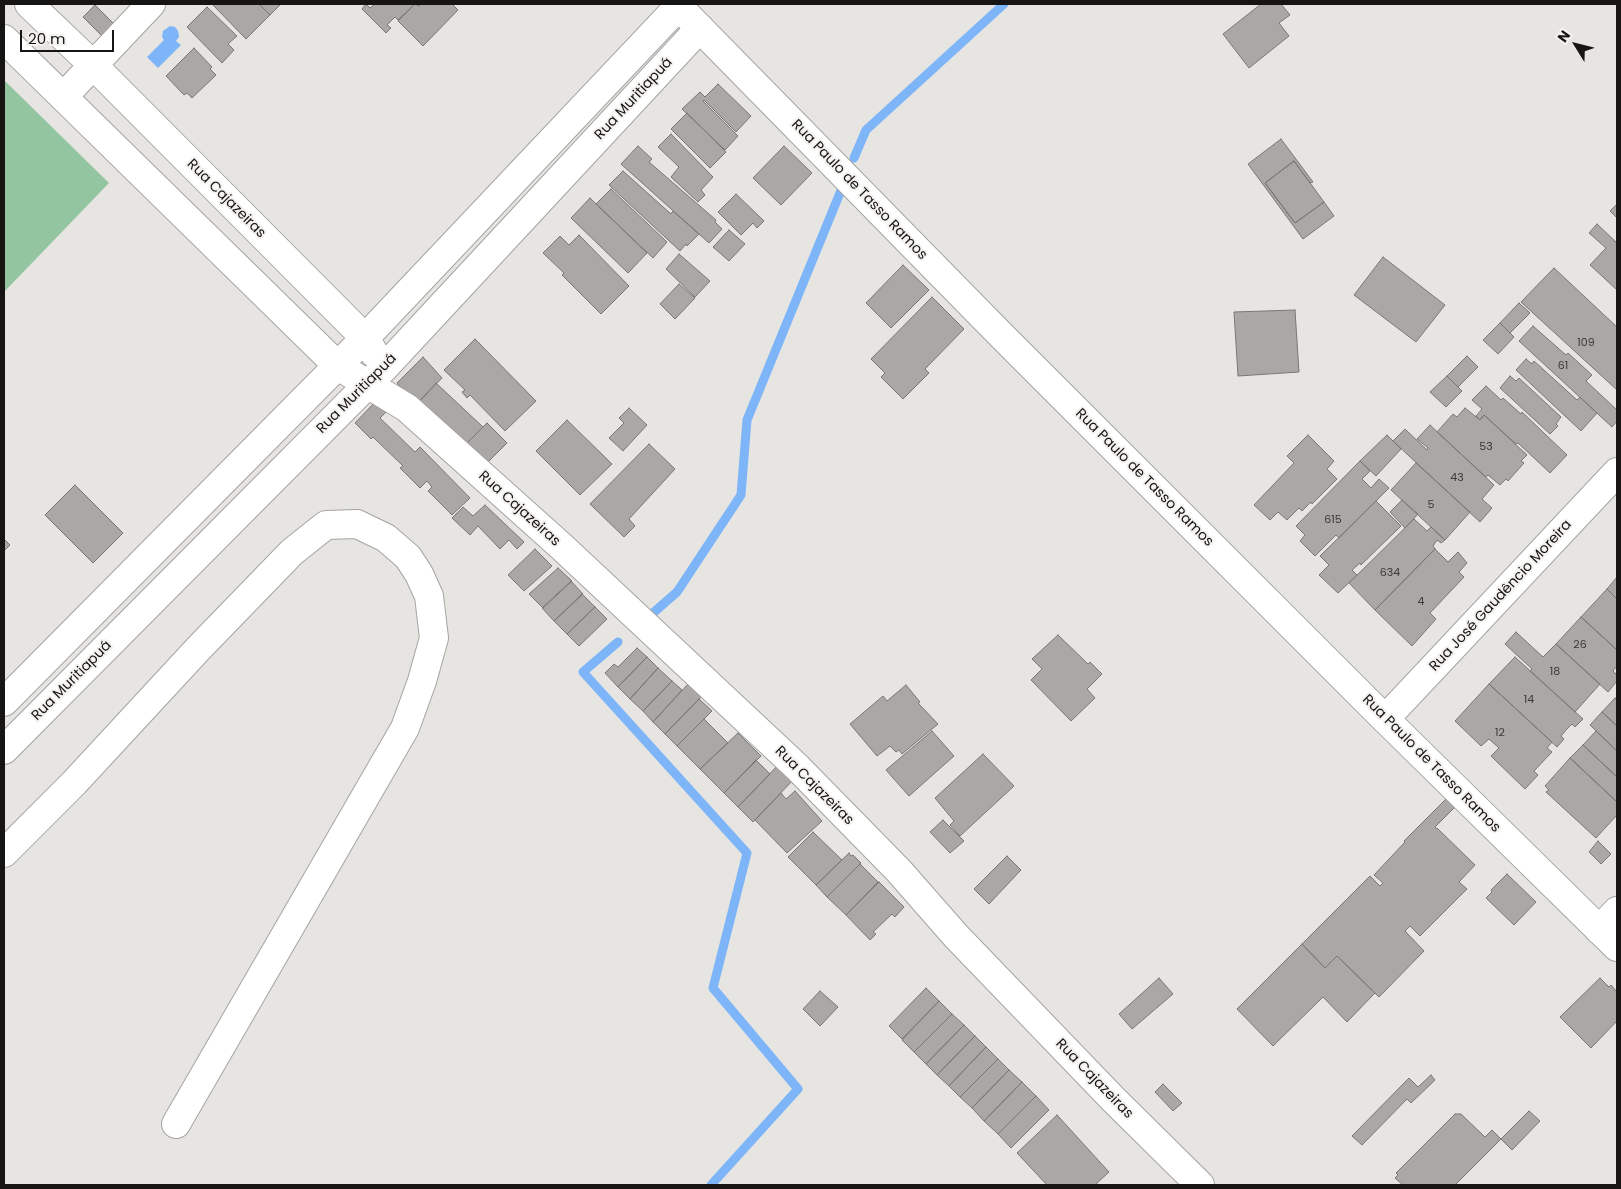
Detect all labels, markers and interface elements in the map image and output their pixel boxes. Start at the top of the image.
scale bar [22,20,116,52]
north arrow [1551,20,1601,70]
text: N [1553,26,1575,46]
text: 20 m [28,28,66,49]
street label: Rua Muritiapuá [592,54,676,144]
street label: Rua Paulo de Tasso Ramos [788,116,930,264]
street label: Rua Cajazeiras [183,156,269,242]
house number: 109 [1577,336,1595,350]
street label: Rua Muritiapuá [313,350,401,438]
house number: 61 [1558,359,1568,373]
street label: Rua Paulo de Tasso Ramos [1072,406,1216,550]
house number: 53 [1479,440,1493,454]
street label: Rua Cajazeiras [475,468,563,550]
house number: 43 [1450,471,1464,485]
house number: 5 [1428,498,1434,512]
house number: 615 [1324,513,1342,527]
street label: Rua José Gaudêncio Moreira [1426,517,1576,675]
house number: 634 [1380,566,1400,580]
house number: 4 [1418,595,1424,609]
street label: Rua Muritiapuá [28,637,116,725]
house number: 26 [1573,638,1587,652]
house number: 18 [1550,665,1560,679]
street label: Rua Paulo de Tasso Ramos [1359,692,1503,836]
house number: 14 [1524,693,1534,707]
house number: 12 [1495,726,1505,740]
street label: Rua Cajazeiras [771,743,857,829]
street label: Rua Cajazeiras [1052,1036,1136,1122]

